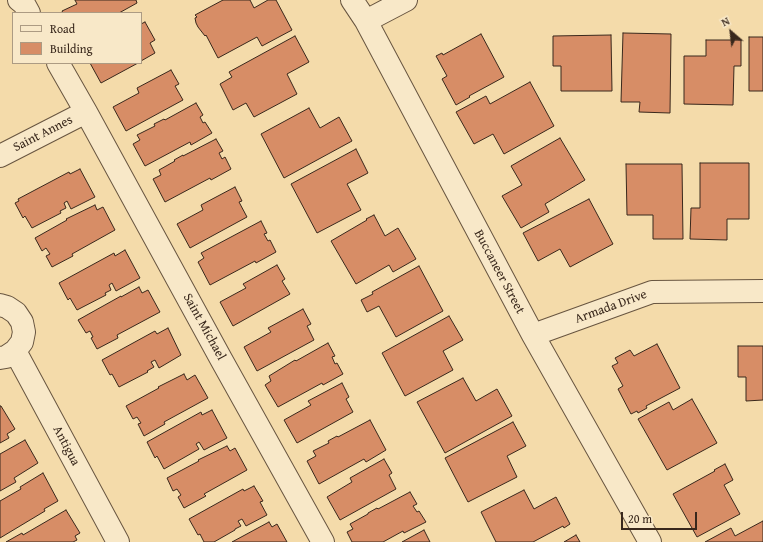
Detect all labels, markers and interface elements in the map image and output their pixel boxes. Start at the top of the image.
legend [12,12,142,64]
north arrow [711,12,751,52]
text: N [718,13,732,30]
text: Road [50,20,75,37]
text: Building [50,40,93,57]
street label: Saint Annes [11,112,75,156]
street label: Buccaneer Street [470,227,528,317]
street label: Armada Drive [573,287,649,327]
street label: Saint Michael [179,291,229,363]
street label: Antigua [49,423,83,469]
scale bar [623,504,699,530]
text: 20 m [628,510,652,527]

